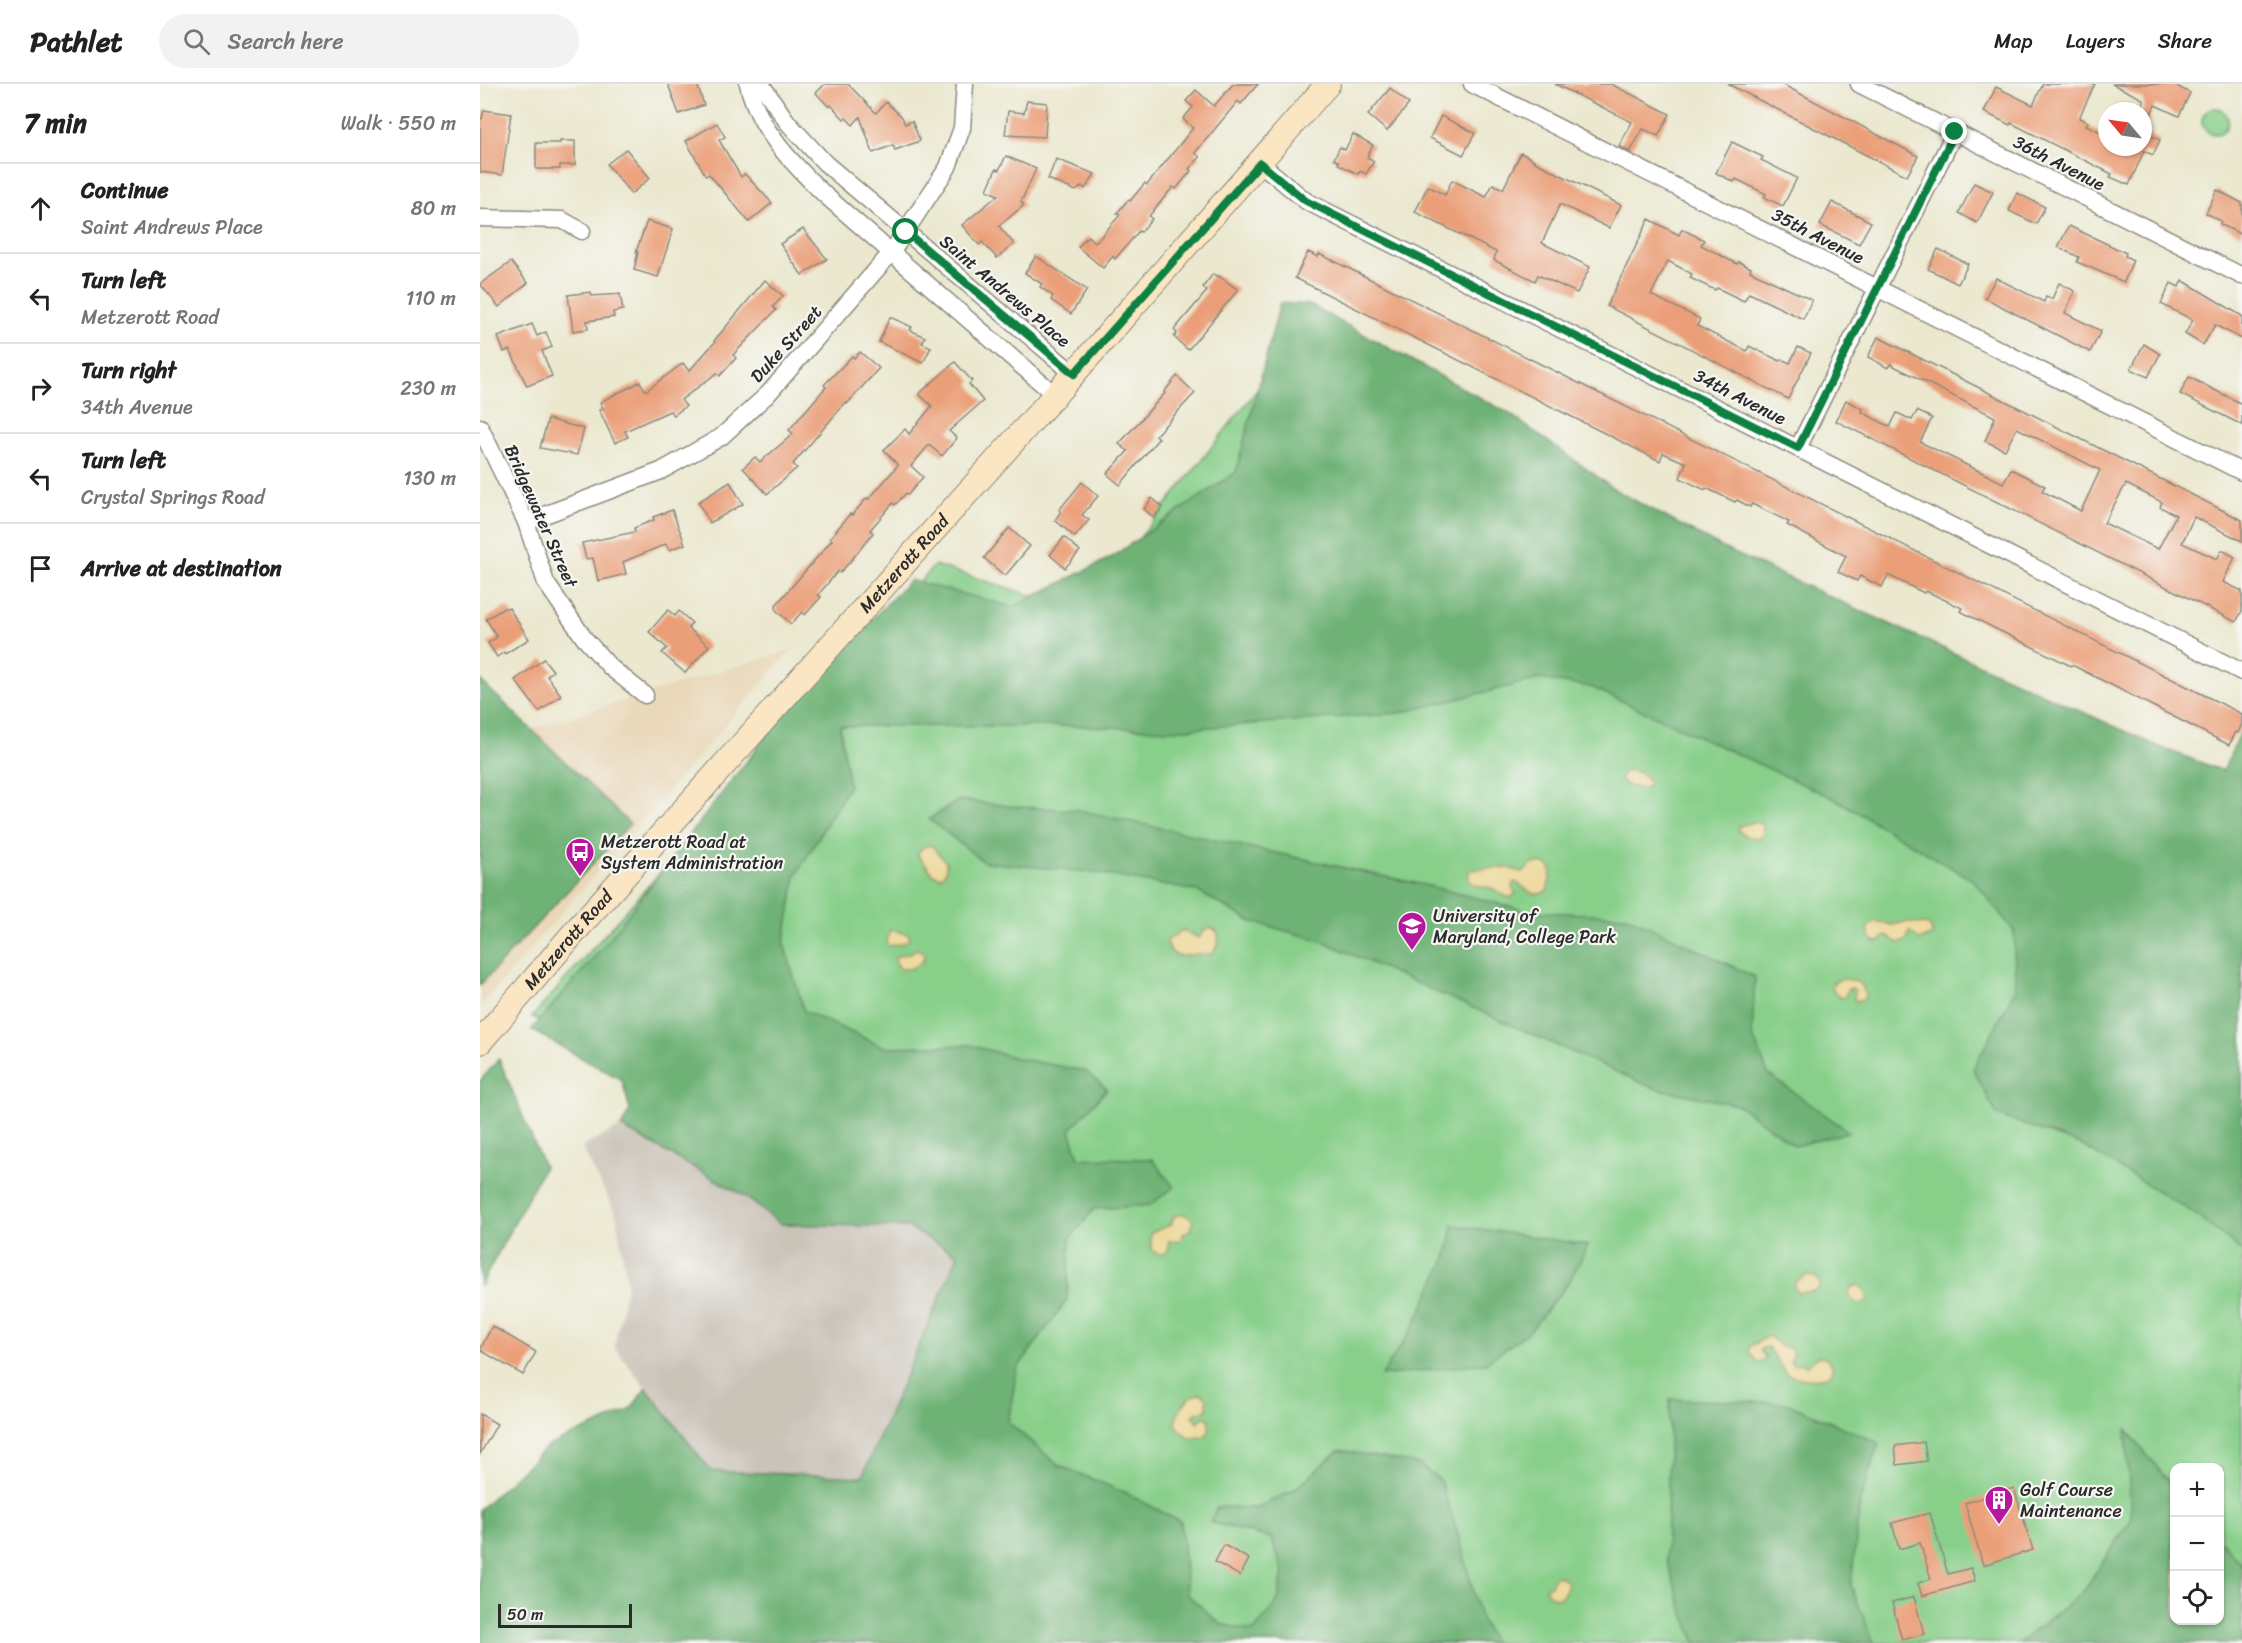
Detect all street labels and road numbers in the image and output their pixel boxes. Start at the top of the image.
street label: 36th Avenue [2007,126,2111,200]
street label: 35th Avenue [1766,199,1870,273]
street label: Saint Andrews Place [932,226,1078,356]
street label: Duke Street [742,297,830,390]
street label: 34th Avenue [1688,360,1792,434]
street label: Bridgewater Street [495,439,587,593]
street label: Metzerott Road [851,506,958,621]
street label: Metzerott Road [515,881,622,997]

